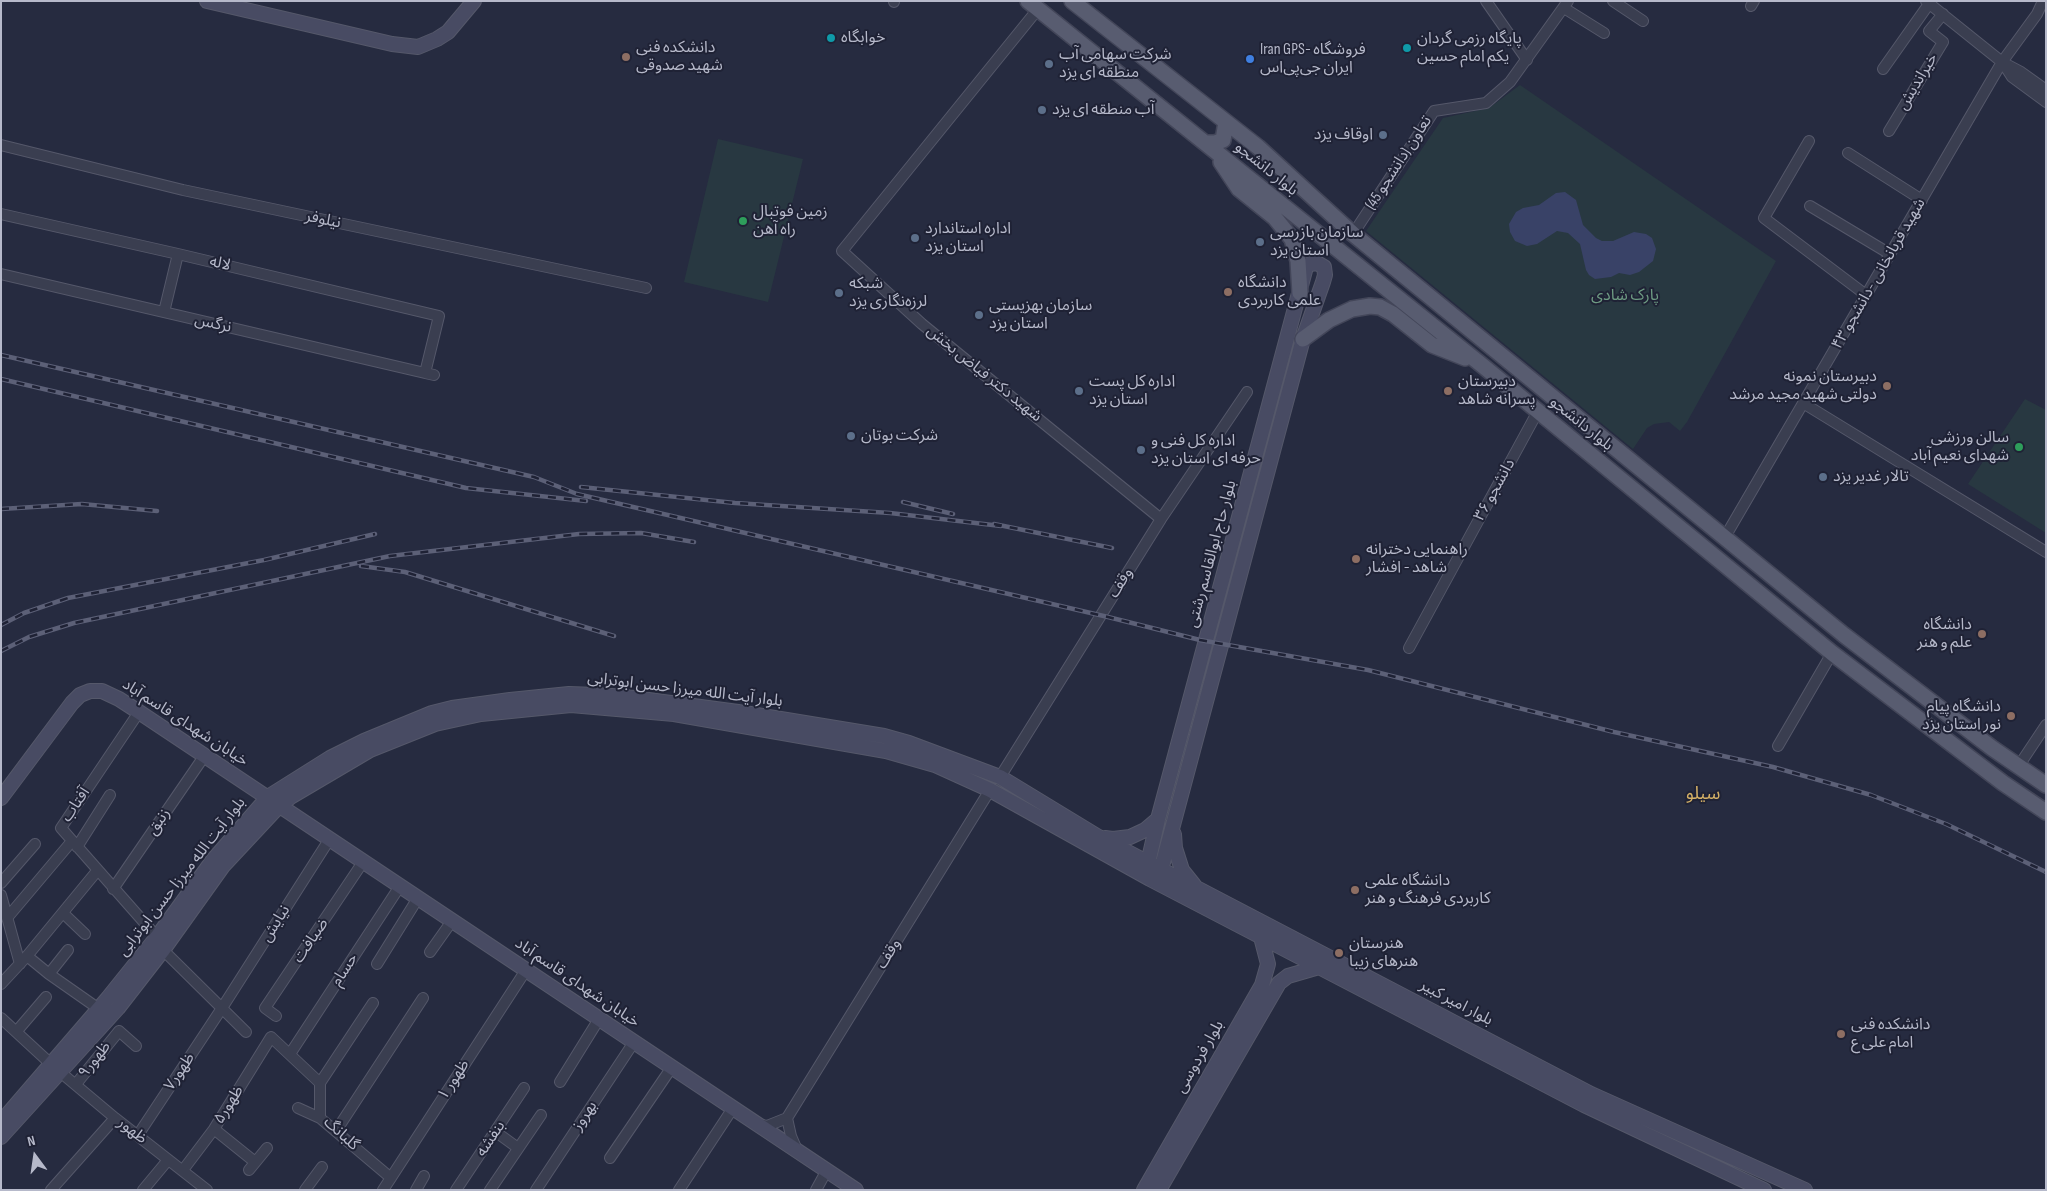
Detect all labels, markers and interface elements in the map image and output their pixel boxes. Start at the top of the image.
place label: خوابگاه [841,28,885,48]
place label: پایگاه رزمی گردان یکم امام حسین [1417,29,1522,67]
marker: خوابگاه [825,32,837,44]
place label: دانشکده فنی شهید صدوقی [636,38,723,76]
place label: Iran GPS- ‌‌‌‌فروشگاه ایران جی‌پی‌اس [1260,40,1366,78]
marker: پایگاه رزمی گردان یکم امام حسین [1401,42,1413,54]
place label: شرکت سهامی آب منطقه ای یزد [1059,45,1172,83]
street label: خیراندیش [1894,50,1942,114]
marker: دانشکده فنی شهید صدوقی [620,51,632,63]
marker: Iran GPS- ‌‌‌‌فروشگاه ایران جی‌پی‌اس [1244,53,1256,65]
marker: شرکت سهامی آب منطقه ای یزد [1043,58,1055,70]
place label: آب منطقه ای یزد [1052,100,1154,120]
marker: آب منطقه ای یزد [1036,104,1048,116]
street label: تعاون (دانشجو 45) [1361,112,1437,214]
place label: اوقاف یزد [1314,125,1373,145]
marker: اوقاف یزد [1377,129,1389,141]
street label: بلوار دانشجو [1230,138,1302,200]
street label: شهید قربانخانی -دانشجو ۴۳ [1828,195,1930,353]
place label: زمین فوتبال راه آهن [753,202,828,240]
street label: نیلوفر [303,207,343,233]
marker: زمین فوتبال راه آهن [737,215,749,227]
place label: اداره استاندارد استان یزد [925,219,1011,257]
place label: سازمان بازرسی استان یزد [1270,223,1364,261]
marker: اداره استاندارد استان یزد [909,232,921,244]
marker: سازمان بازرسی استان یزد [1254,236,1266,248]
street label: لاله [207,252,233,276]
place label: دانشگاه علمی کاربردی [1238,273,1321,311]
place label: شبکه لرزه‌نگاری یزد [849,274,927,312]
marker: دانشگاه علمی کاربردی [1222,286,1234,298]
park label: پارک شادی [1591,286,1659,306]
marker: شبکه لرزه‌نگاری یزد [833,287,845,299]
place label: سازمان بهزیستی استان یزد [989,296,1092,334]
marker: سازمان بهزیستی استان یزد [973,309,985,321]
street label: نرگس [193,310,233,338]
street label: شهید دکتر فیاض بخش [922,322,1046,426]
place label: دبیرستان نمونه دولتی شهید مجید مرشد [1729,367,1877,405]
place label: اداره کل پست استان یزد [1089,372,1175,410]
place label: دبیرستان پسرانه شاهد [1458,372,1536,410]
marker: دبیرستان نمونه دولتی شهید مجید مرشد [1881,380,1893,392]
marker: اداره کل پست استان یزد [1073,385,1085,397]
marker: دبیرستان پسرانه شاهد [1442,385,1454,397]
street label: بلوار دانشجو [1545,393,1617,455]
place label: شرکت بوتان [861,426,938,446]
place label: سالن ورزشی شهدای نعیم آباد [1911,428,2009,466]
marker: شرکت بوتان [845,430,857,442]
place label: اداره کل فنی و حرفه ای استان یزد [1151,431,1261,469]
marker: سالن ورزشی شهدای نعیم آباد [2013,441,2025,453]
marker: اداره کل فنی و حرفه ای استان یزد [1135,444,1147,456]
street label: دانشجو ۳۶ [1470,456,1520,524]
place label: تالار غدیر یزد [1833,467,1909,487]
marker: تالار غدیر یزد [1817,471,1829,483]
street label: بلوار حاج ابوالقاسم رشتی [1183,478,1241,630]
place label: راهنمایی دخترانه شاهد - افشار [1366,540,1468,578]
marker: راهنمایی دخترانه شاهد - افشار [1350,553,1362,565]
street label: وقف [1104,564,1138,602]
place label: دانشگاه علم و هنر [1917,615,1972,653]
marker: دانشگاه علم و هنر [1976,628,1988,640]
street label: بلوار آیت الله میرزا حسن ابوترابی [586,668,784,712]
street label: خیابان شهدای قاسم آباد [118,675,252,771]
place label: دانشگاه پیام نور استان یزد [1922,697,2001,735]
marker: دانشگاه پیام نور استان یزد [2005,710,2017,722]
district label: سیلو [1686,783,1720,805]
street label: آفتاب [58,784,94,826]
street label: بلوار آیت الله میرزا حسن ابوترابی [114,794,250,960]
street label: زنبق [143,805,175,839]
place label: دانشگاه علمی کاربردی فرهنگ و هنر [1365,871,1491,909]
marker: دانشگاه علمی کاربردی فرهنگ و هنر [1349,884,1361,896]
street label: نيايش [257,902,295,946]
street label: ضیافت [289,915,333,967]
street label: خیابان شهدای قاسم آباد [511,934,643,1032]
place label: هنرستان هنرهای زیبا [1349,934,1418,972]
street label: وقف [872,935,906,973]
marker: هنرستان هنرهای زیبا [1333,947,1345,959]
street label: حسام [327,950,363,990]
street label: بلوار امیر کبیر [1416,976,1496,1030]
place label: دانشکده فنی امام علی ع [1851,1015,1930,1053]
street label: بلوار فردوسی [1171,1017,1229,1097]
marker: دانشکده فنی امام علی ع [1835,1028,1847,1040]
street label: ظهور۹ [75,1038,115,1082]
street label: ظهور۷ [160,1049,200,1095]
street label: ظهور ۱ [434,1056,474,1104]
street label: ظهور۵ [210,1082,248,1128]
street label: بهروز [568,1097,602,1135]
street label: ظهور [113,1113,151,1149]
street label: گلبانگ [319,1113,363,1155]
street label: بنفشه [472,1117,510,1161]
north arrow [10,1131,60,1181]
text: N [26,1132,37,1150]

